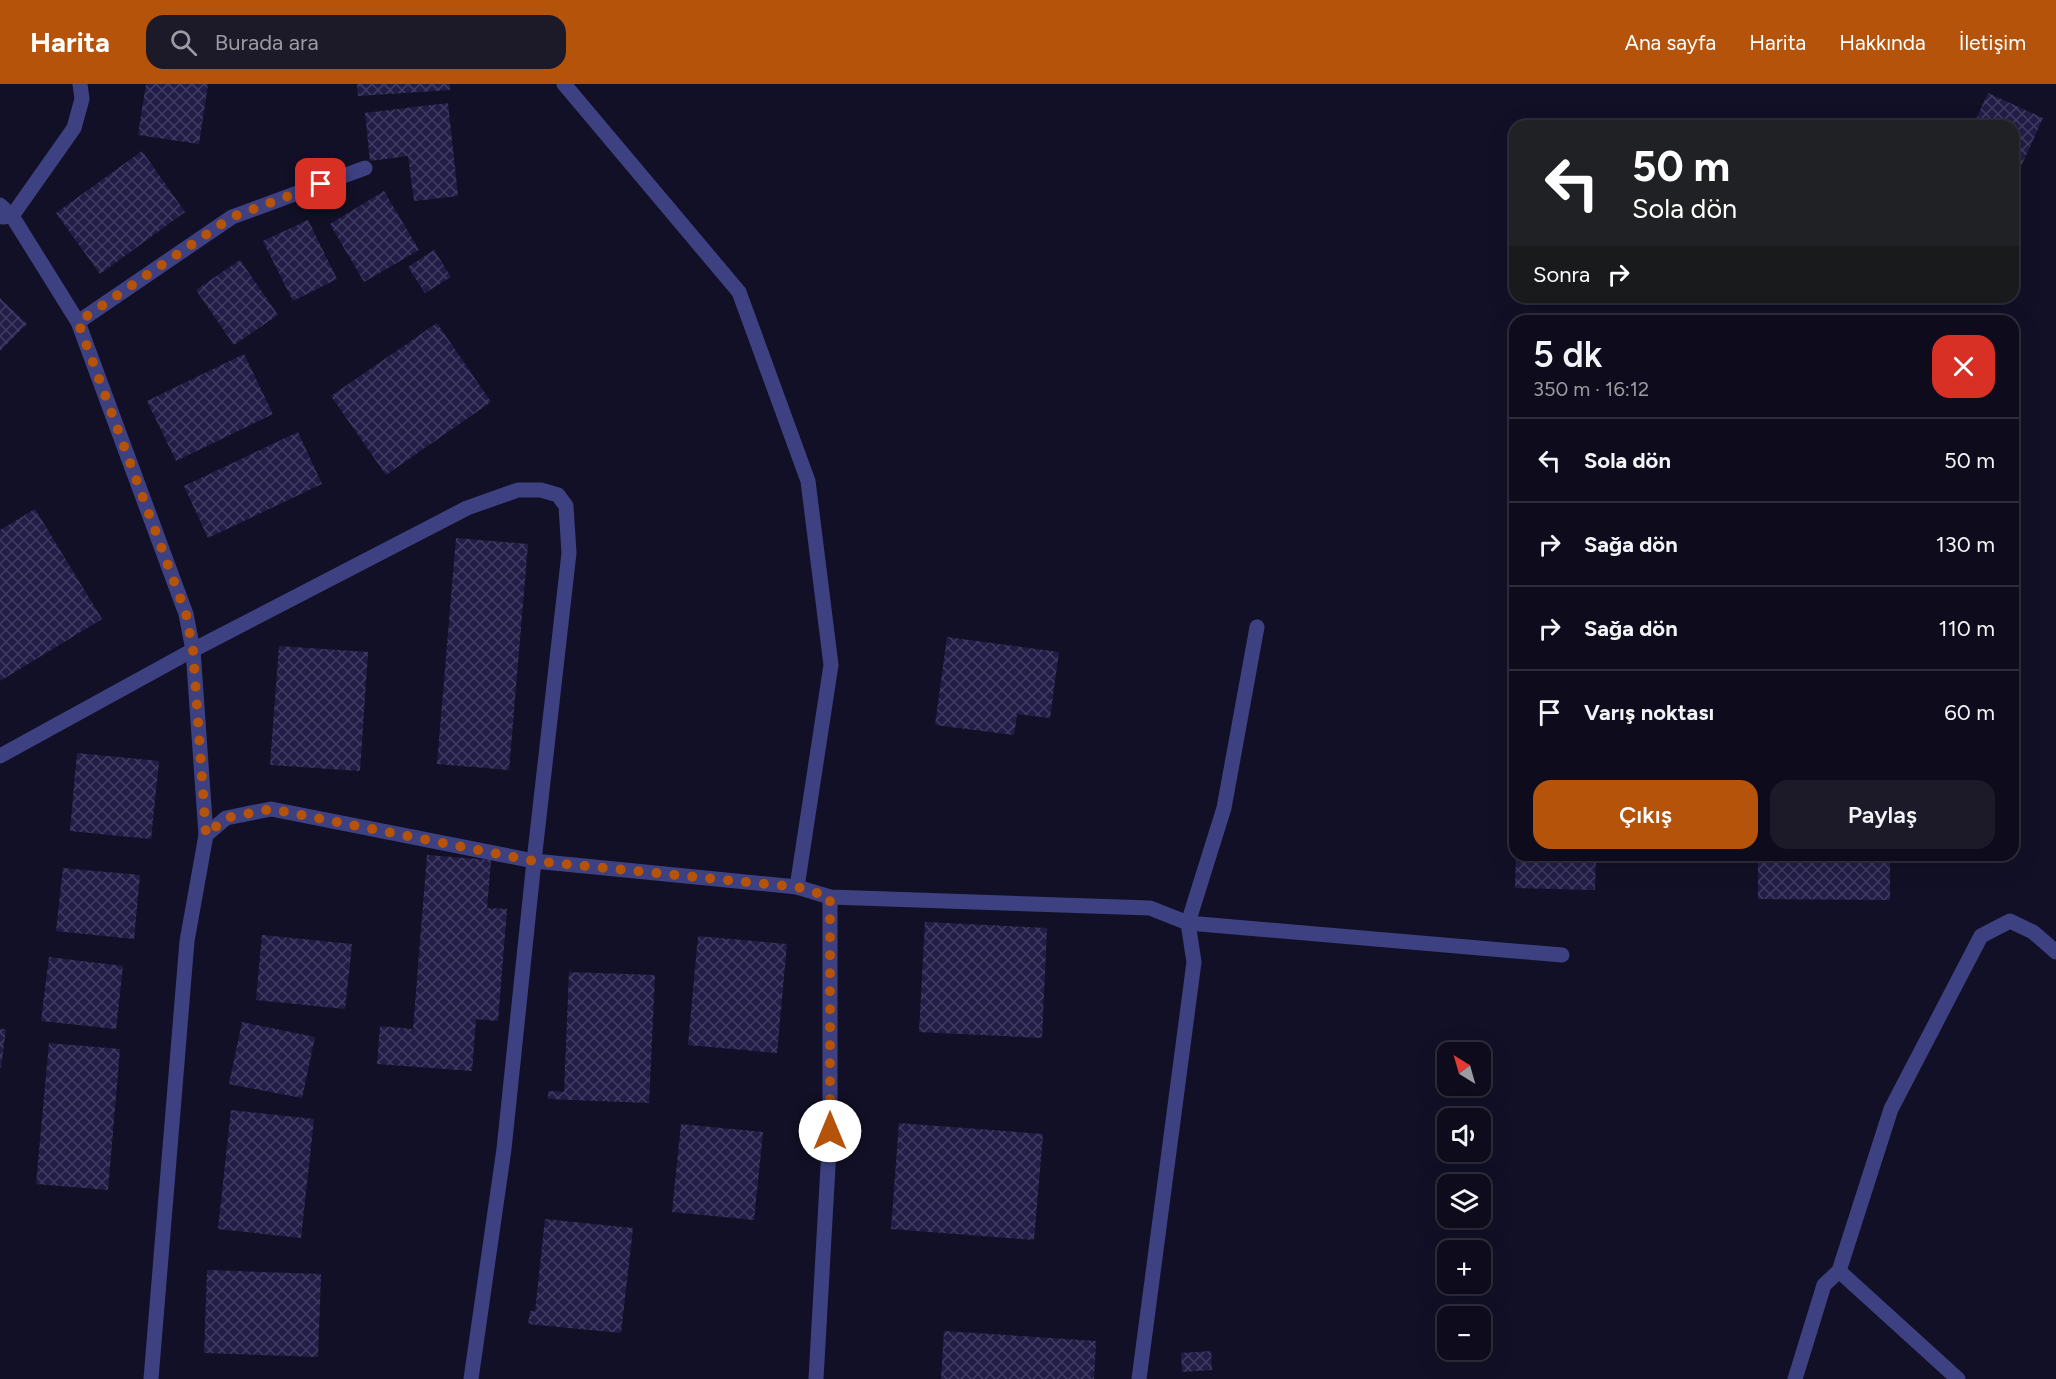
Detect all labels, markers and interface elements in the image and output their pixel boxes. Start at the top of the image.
search box [146,15,566,69]
text: Harita [30,25,110,59]
icon: search [167,26,200,59]
text: Burada ara [215,29,319,56]
text: Ana sayfa [1625,30,1716,55]
text: Harita [1749,30,1806,55]
text: Hakkında [1839,30,1926,55]
text: İletişim [1959,30,2026,55]
text: 50 m [1632,141,1730,192]
icon: left [1533,144,1611,222]
pin [295,158,346,209]
icon: arrive [304,167,337,200]
text: Sola dön [1632,192,1737,225]
icon: right [1602,258,1635,291]
text: Sonra [1533,261,1590,288]
text: 5 dk [1533,333,1602,376]
button: close [1932,335,1995,398]
text: 350 m · 16:12 [1533,377,1649,401]
icon: left [1533,444,1566,477]
text: Sola dön [1584,447,1671,474]
text: 50 m [1944,447,1995,474]
icon: right [1533,528,1566,561]
text: Sağa dön [1584,531,1678,558]
text: 130 m [1936,531,1995,558]
icon: right [1533,612,1566,645]
text: Sağa dön [1584,615,1678,642]
text: 110 m [1939,615,1995,642]
icon: arrive [1533,696,1566,729]
text: Varış noktası [1584,699,1714,726]
text: 60 m [1944,699,1995,726]
button: Çıkış [1533,780,1758,849]
button: Paylaş [1770,780,1995,849]
north arrow [1437,1042,1491,1096]
map controls [1437,1042,1491,1360]
position arrow [798,1099,862,1163]
button: sound [1437,1108,1491,1162]
button: layers [1437,1174,1491,1228]
button: + [1437,1240,1491,1294]
button: − [1437,1306,1491,1360]

